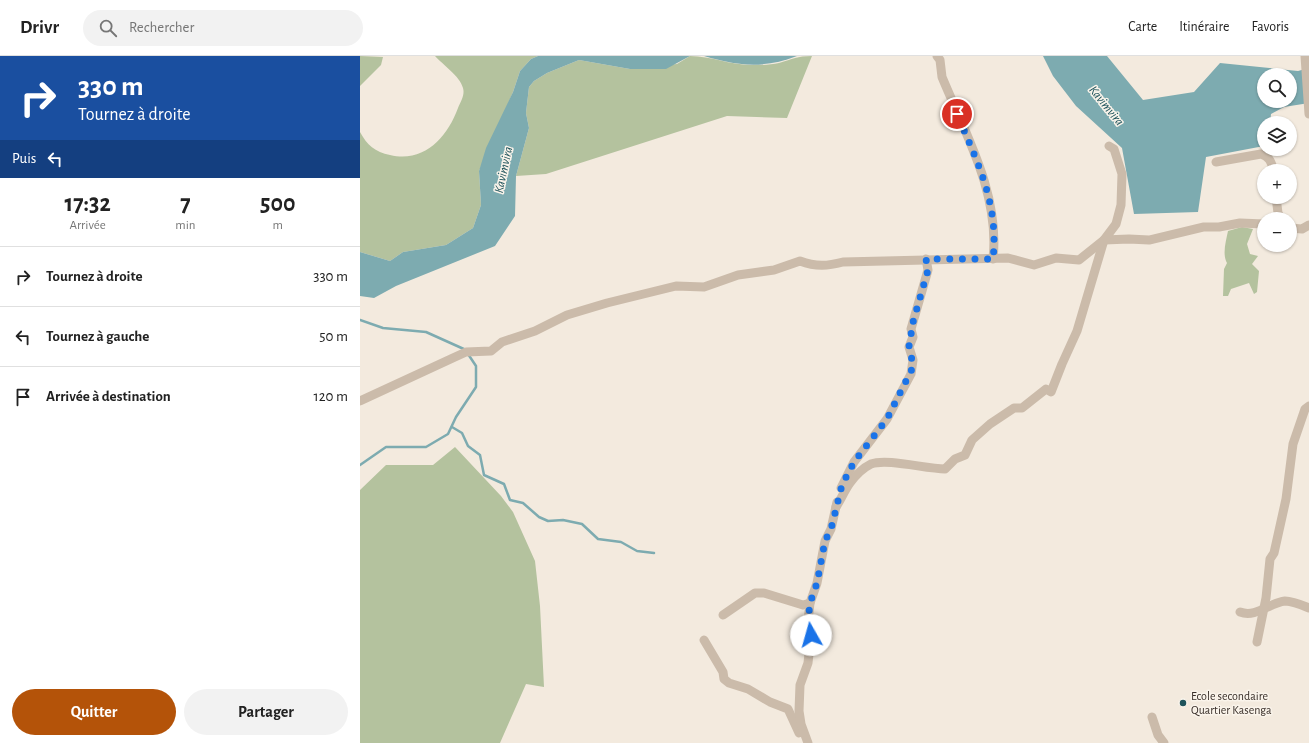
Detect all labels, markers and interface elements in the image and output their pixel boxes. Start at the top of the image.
search box [83,10,363,46]
icon: search [97,17,119,39]
text: Drivr [20,18,59,37]
text: Rechercher [129,20,194,35]
text: Carte [1128,20,1157,34]
text: Itinéraire [1179,20,1229,34]
text: Favoris [1251,20,1289,34]
map controls [1257,68,1297,252]
button: search [1257,68,1297,108]
icon: right [12,72,64,124]
text: 330 m [78,73,144,101]
water label: Kavimvira [1086,84,1126,129]
pin [940,97,974,131]
icon: arrive [946,103,968,125]
text: Tournez à droite [78,106,191,124]
button: layers [1257,116,1297,156]
water label: Kavimvira [493,145,515,194]
icon: left [44,148,66,170]
text: Puis [12,151,36,166]
button: + [1257,164,1297,204]
text: 17:32 [65,192,111,216]
text: 7 [180,192,191,216]
text: 500 [260,192,295,216]
button: − [1257,212,1297,252]
text: Arrivée [70,219,106,232]
text: min [175,219,196,232]
text: m [273,219,283,232]
icon: right [12,266,34,288]
text: Tournez à droite [46,269,143,284]
text: 330 m [313,269,348,284]
icon: left [12,326,34,348]
text: Tournez à gauche [46,329,149,344]
text: 50 m [319,329,348,344]
icon: arrive [12,386,34,408]
text: Arrivée à destination [46,389,171,404]
text: 120 m [314,389,348,404]
position arrow [790,614,832,656]
button: Quitter [12,689,176,735]
button: Partager [184,689,348,735]
place label: Ecole secondaire Quartier Kasenga [1191,690,1272,717]
marker: Ecole secondaire Quartier Kasenga [1178,698,1188,708]

